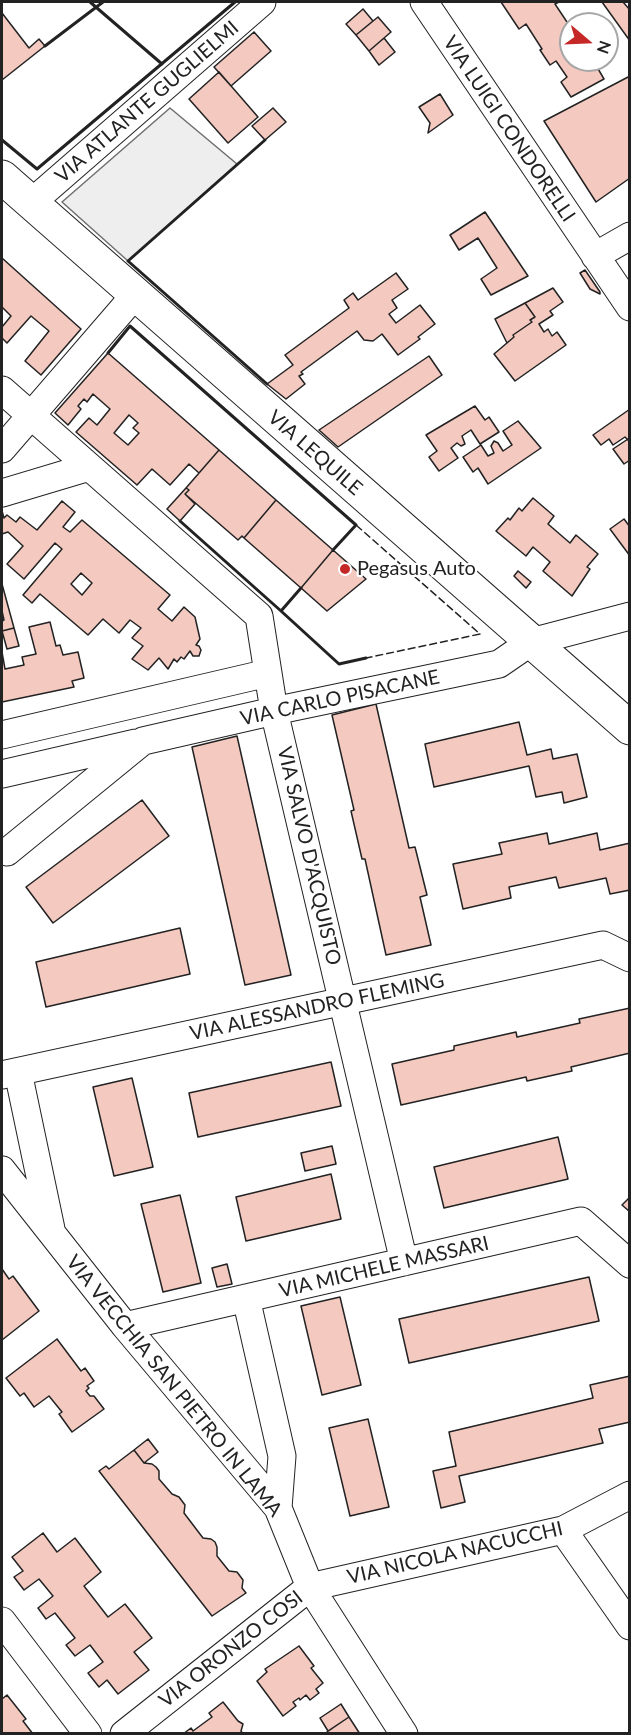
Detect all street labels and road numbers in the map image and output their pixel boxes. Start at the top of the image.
street label: VIA ATLANTE GUGLIELMI [50,16,244,188]
street label: VIA LUIGI CONDORELLI [438,32,580,226]
street label: VIA LEQUILE [263,405,367,501]
street label: VIA CARLO PISACANE [238,665,442,731]
street label: VIA SALVO D'ACQUISTO [272,744,346,968]
street label: VIA ALESSANDRO FLEMING [188,968,446,1046]
street label: VIA MICHELE MASSARI [277,1231,491,1303]
street label: VIA VECCHIA SAN PIETRO IN LAMA [61,1250,287,1522]
street label: VIA NICOLA NACUCCHI [345,1517,565,1589]
street label: VIA ORONZO COSI [154,1585,308,1713]

